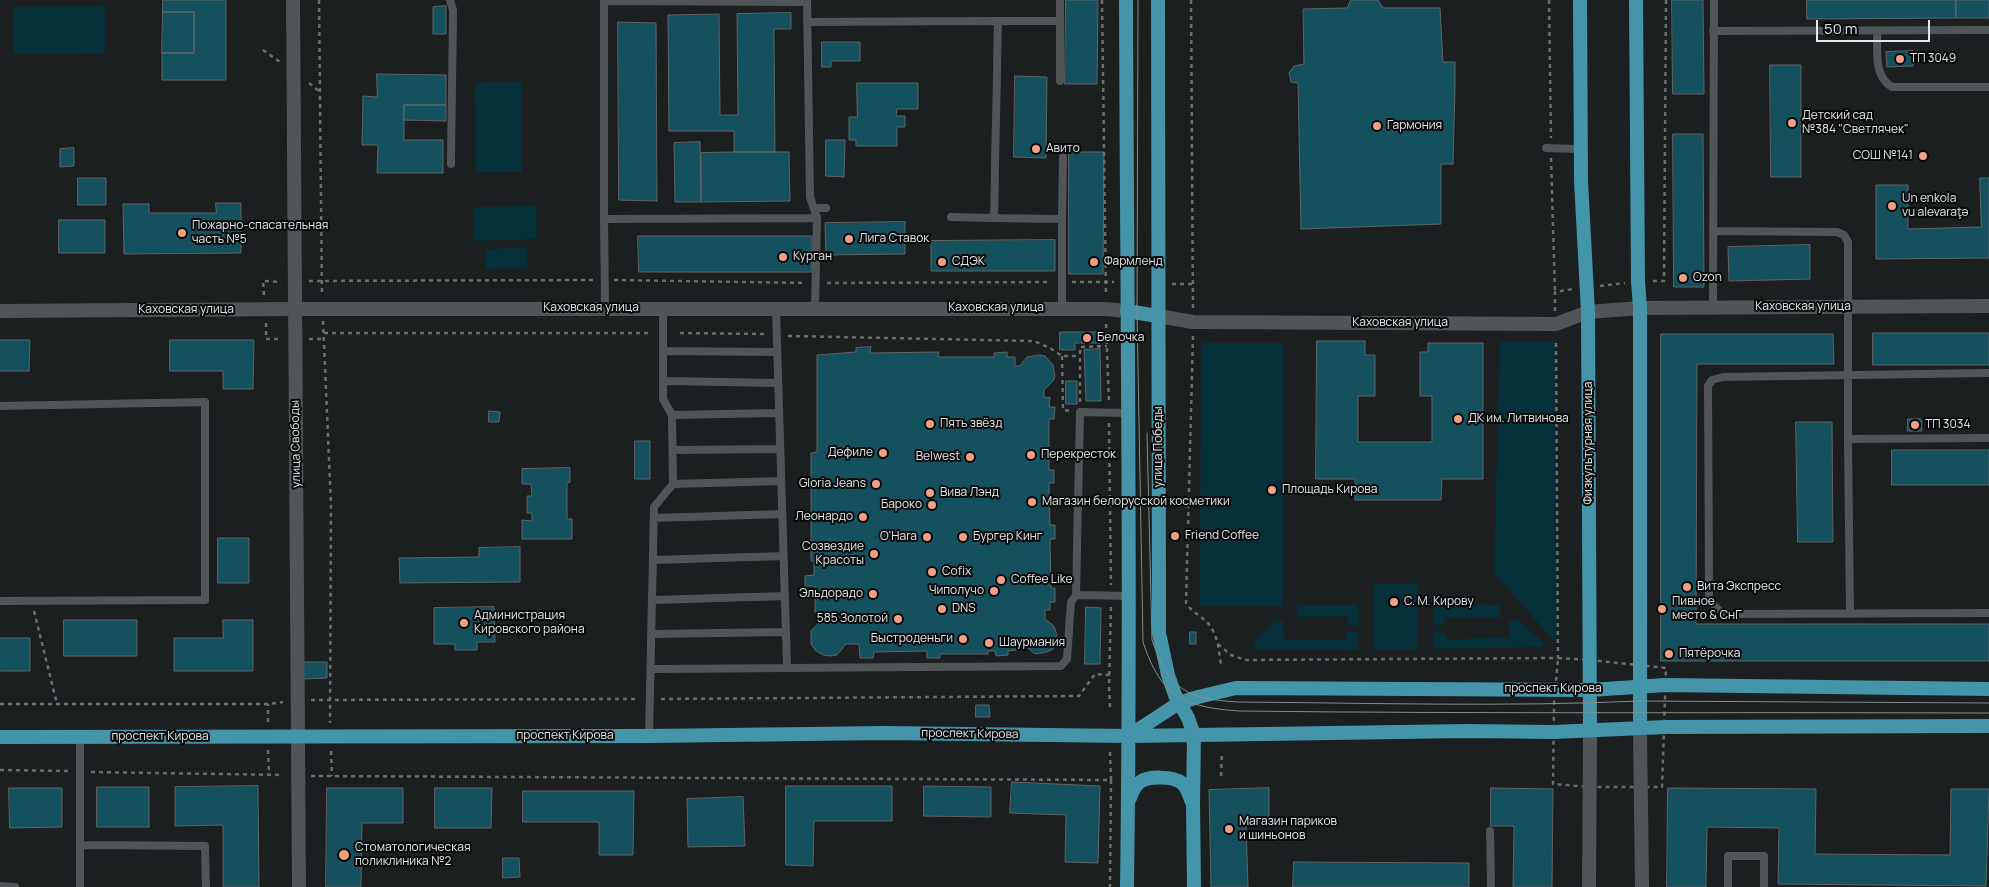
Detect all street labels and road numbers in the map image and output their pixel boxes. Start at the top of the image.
street label: Каховская улица [1755,300,1851,314]
street label: Каховская улица [543,301,639,315]
street label: Каховская улица [948,301,1044,315]
street label: Каховская улица [138,303,234,317]
street label: Каховская улица [1352,316,1448,330]
street label: Физкультурная улица [1582,382,1596,504]
street label: улица Свободы [288,400,304,488]
street label: улица Победы [1152,407,1166,487]
street label: проспект Кирова [1504,682,1602,696]
street label: проспект Кирова [921,726,1019,742]
street label: проспект Кирова [516,729,614,743]
street label: проспект Кирова [111,730,209,744]

